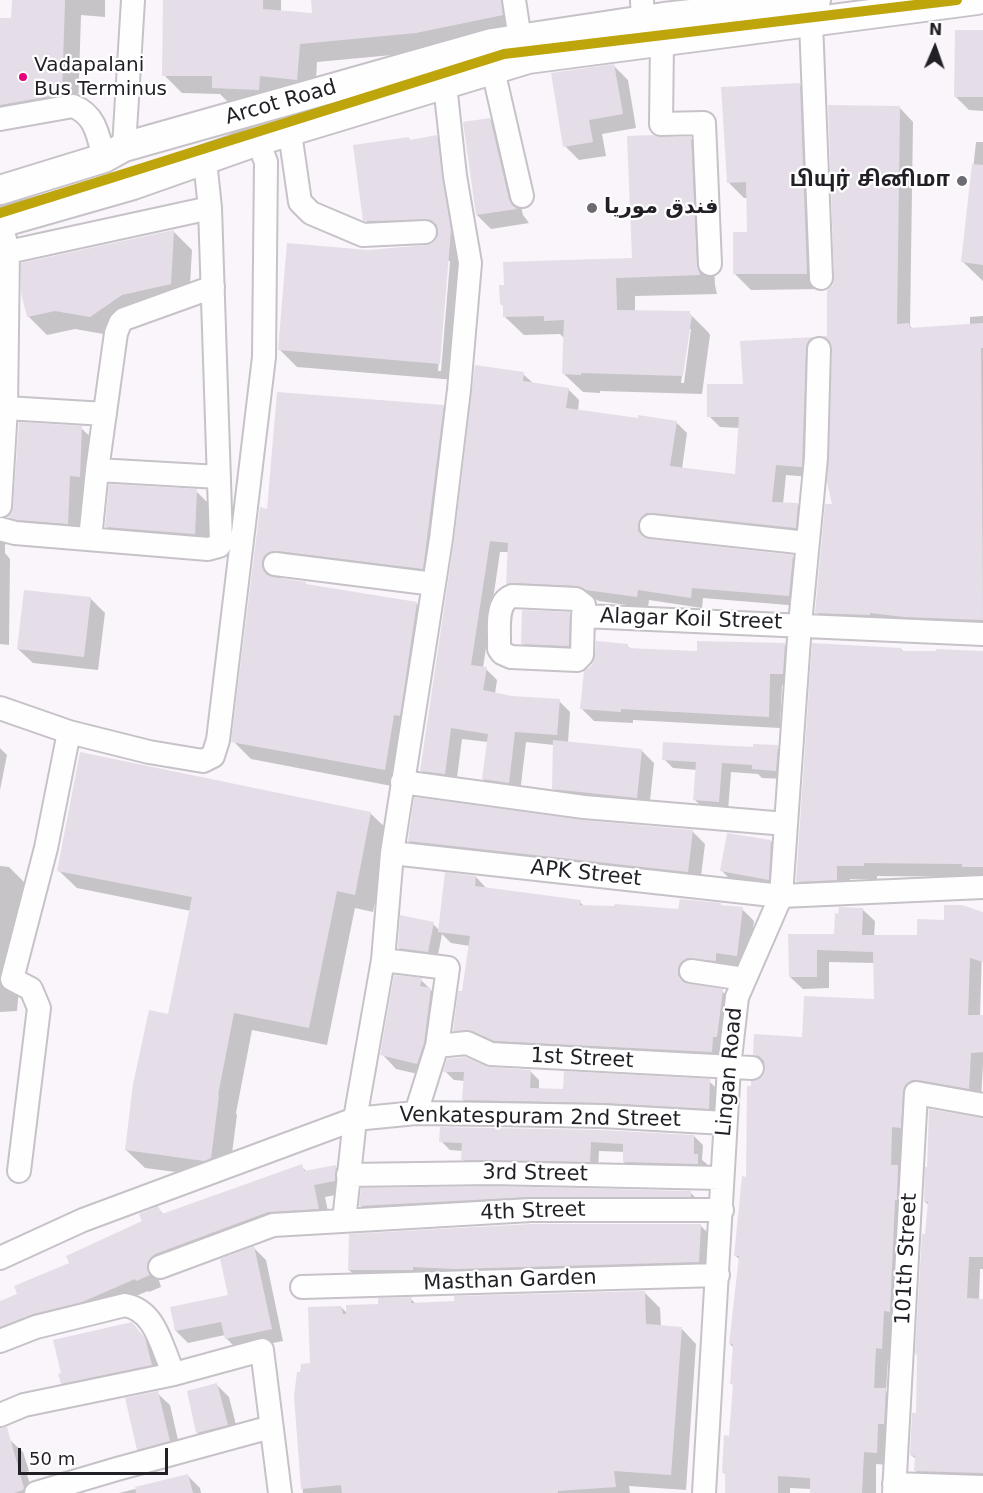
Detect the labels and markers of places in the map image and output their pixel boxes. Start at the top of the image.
place label: Vadapalani Bus Terminus [34,54,167,101]
marker: Vadapalani Bus Terminus [17,71,29,83]
place label: பியுர் சினிமா [790,168,950,194]
marker: பியுர் சினிமா [955,174,969,188]
place label: فندق موريا [604,195,719,221]
marker: فندق موريا [585,201,599,215]

